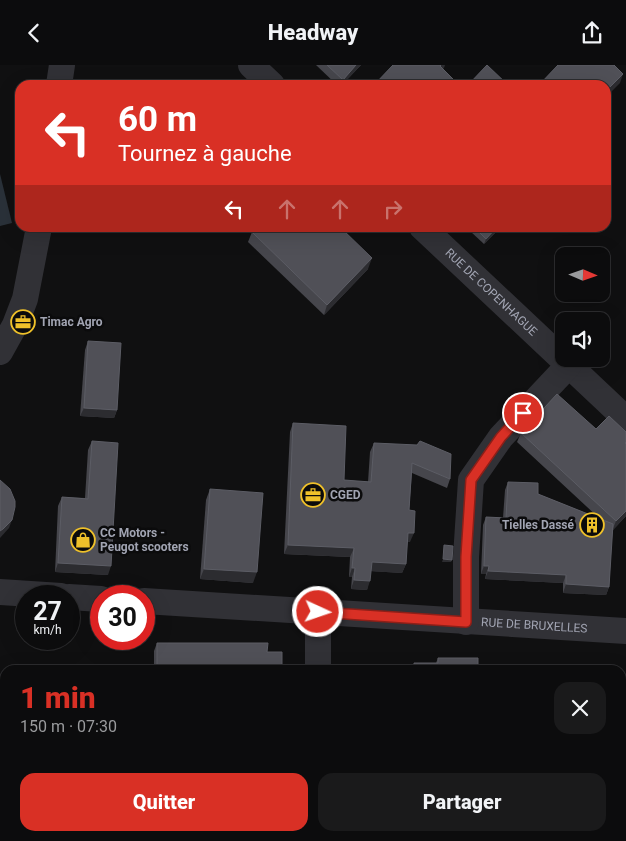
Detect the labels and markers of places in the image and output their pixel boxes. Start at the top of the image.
office icon: Timac Agro [10,309,36,335]
place label: Timac Agro [40,315,103,329]
pin [502,392,544,434]
office icon: CGED [300,482,326,508]
place label: CGED [330,488,361,502]
building icon: Tielles Dassé [579,512,605,538]
place label: Tielles Dassé [502,518,575,532]
place label: CC Motors - Peugot scooters [100,526,189,554]
shop icon: CC Motors - Peugot scooters [70,527,96,553]

